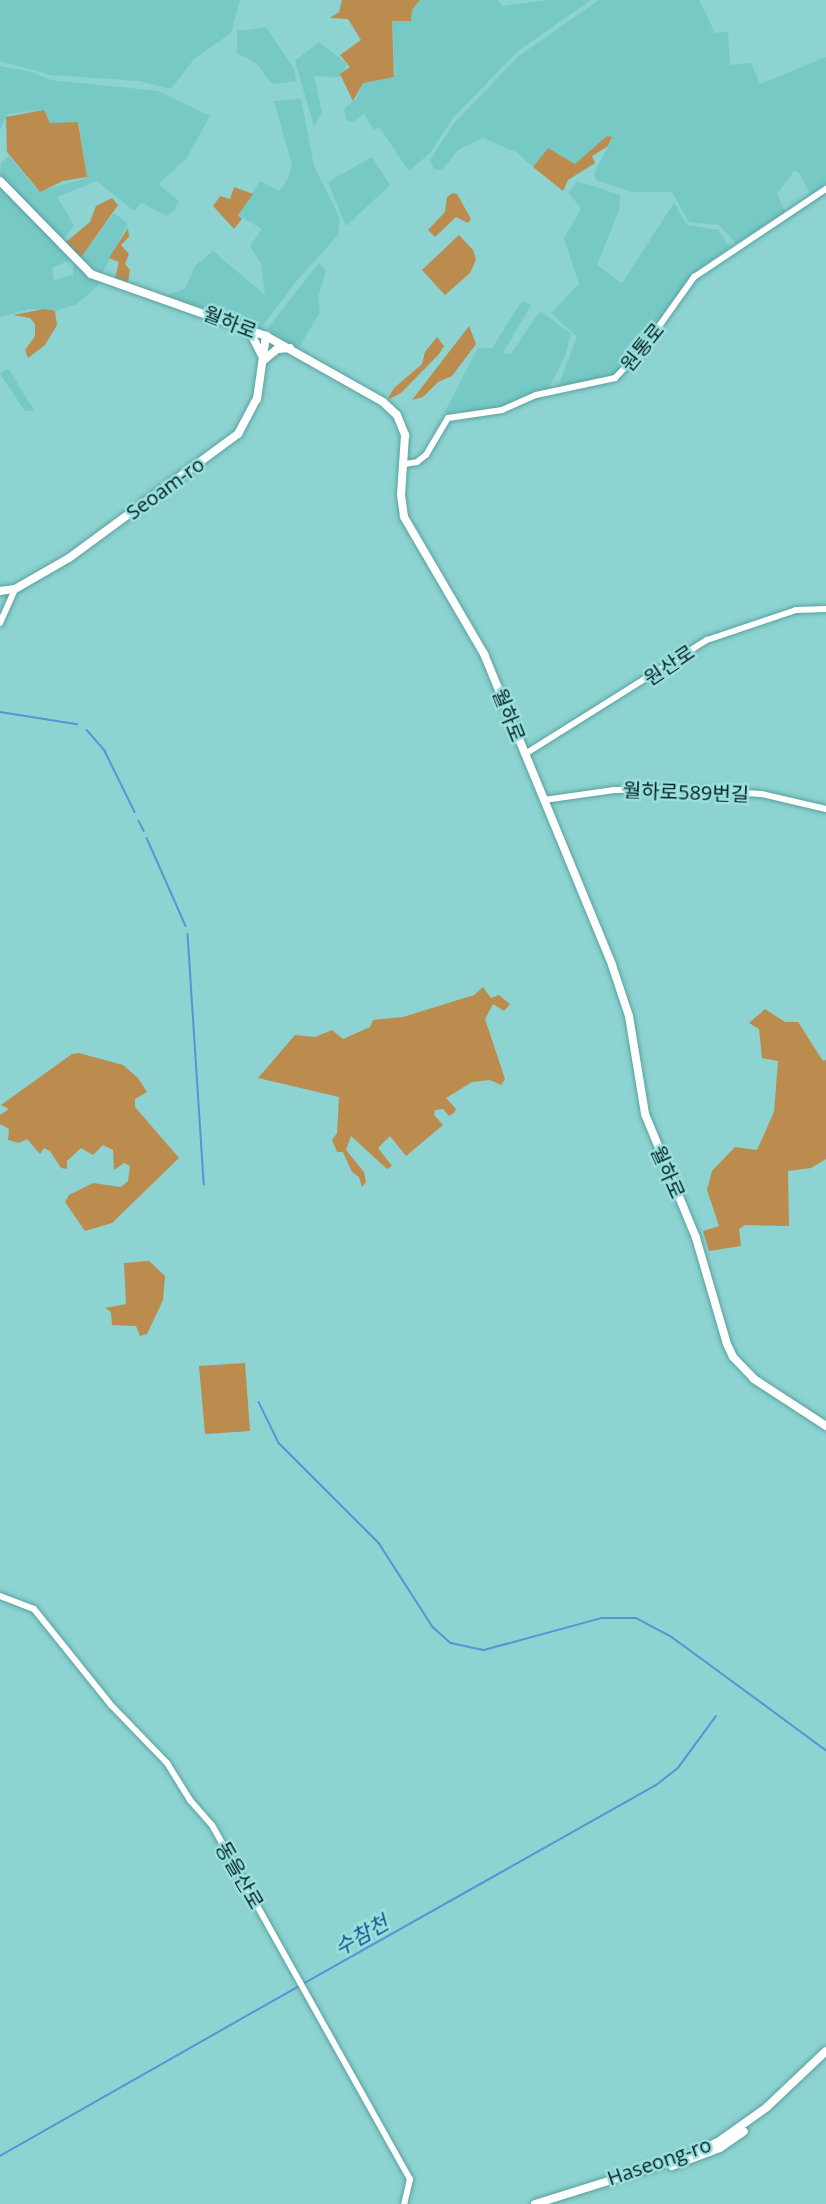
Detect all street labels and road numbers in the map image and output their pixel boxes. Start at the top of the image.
street label: 월하로 [200,301,260,343]
street label: 원통로 [615,318,669,376]
street label: Seoam-ro [121,452,209,524]
street label: 원산로 [639,640,699,690]
street label: 월하로 [488,685,530,745]
street label: 월하로589번길 [622,778,750,806]
street label: 월하로 [646,1142,690,1202]
street label: 동을산로 [211,1837,269,1913]
street label: Haseong-ro [604,2132,714,2190]

